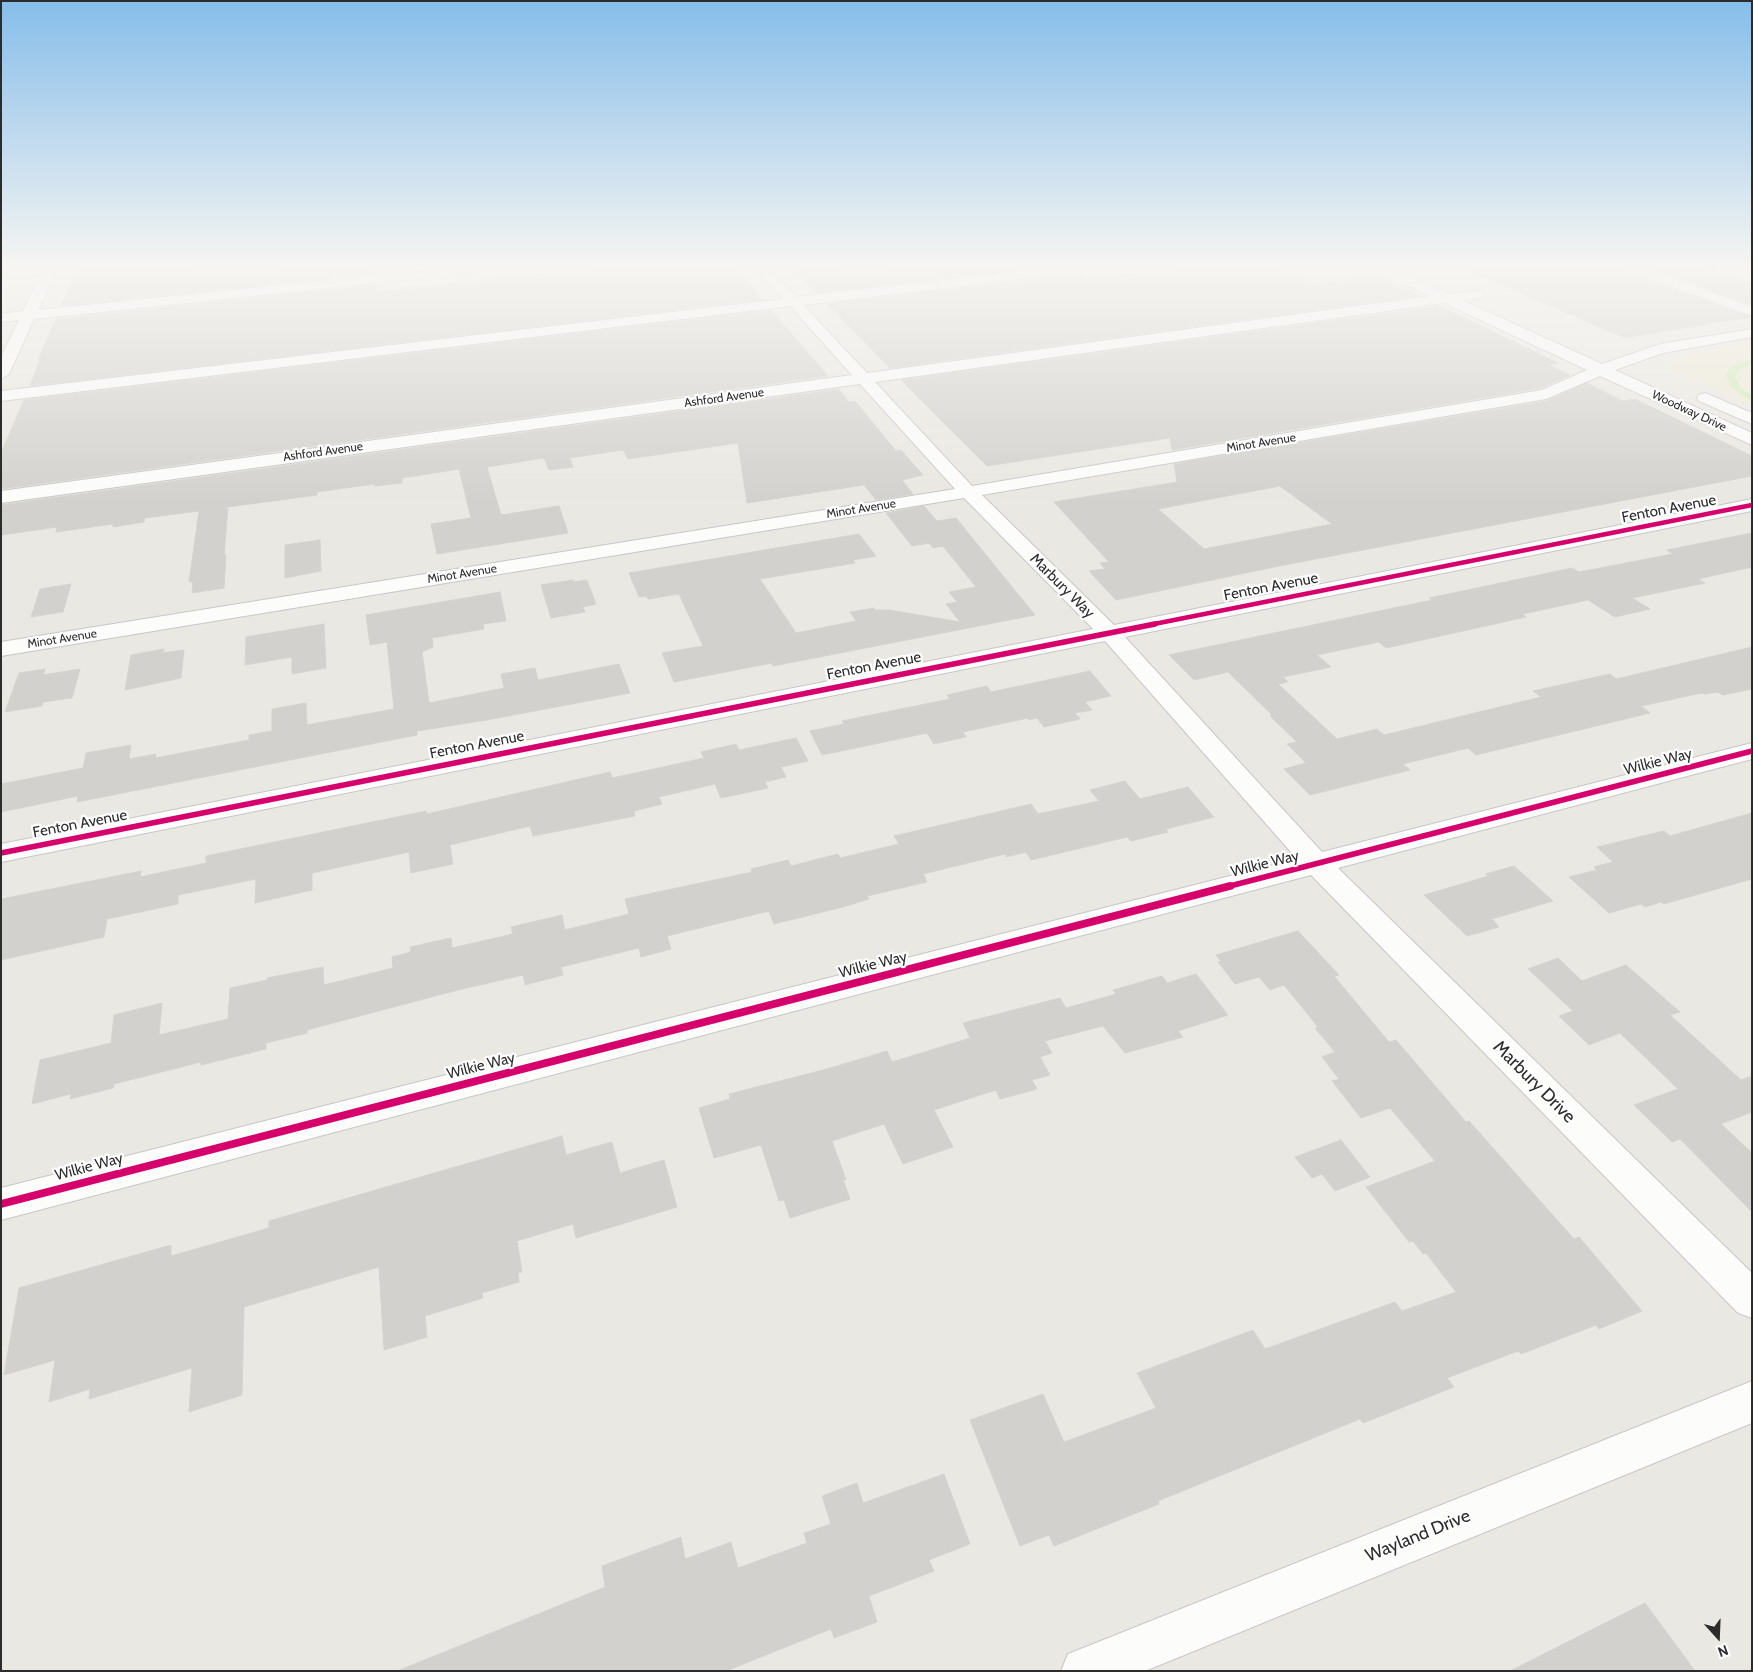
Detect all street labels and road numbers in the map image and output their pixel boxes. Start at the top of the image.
street label: Ashford Avenue [683,385,765,411]
street label: Woodway Drive [1649,387,1729,435]
street label: Minot Avenue [1225,430,1297,456]
street label: Ashford Avenue [282,439,364,465]
street label: Fenton Avenue [1620,491,1718,527]
street label: Minot Avenue [825,496,897,522]
street label: Marbury Way [1026,550,1098,622]
street label: Minot Avenue [426,561,498,587]
street label: Fenton Avenue [1222,569,1320,605]
street label: Minot Avenue [26,626,98,652]
street label: Fenton Avenue [825,648,923,684]
street label: Fenton Avenue [428,727,526,763]
street label: Wilkie Way [1622,745,1694,779]
street label: Fenton Avenue [31,806,129,842]
street label: Wilkie Way [1229,847,1301,881]
street label: Wilkie Way [837,948,909,982]
street label: Marbury Drive [1488,1036,1580,1128]
street label: Wilkie Way [445,1049,517,1083]
street label: Wilkie Way [53,1149,125,1185]
street label: Wayland Drive [1362,1505,1474,1567]

